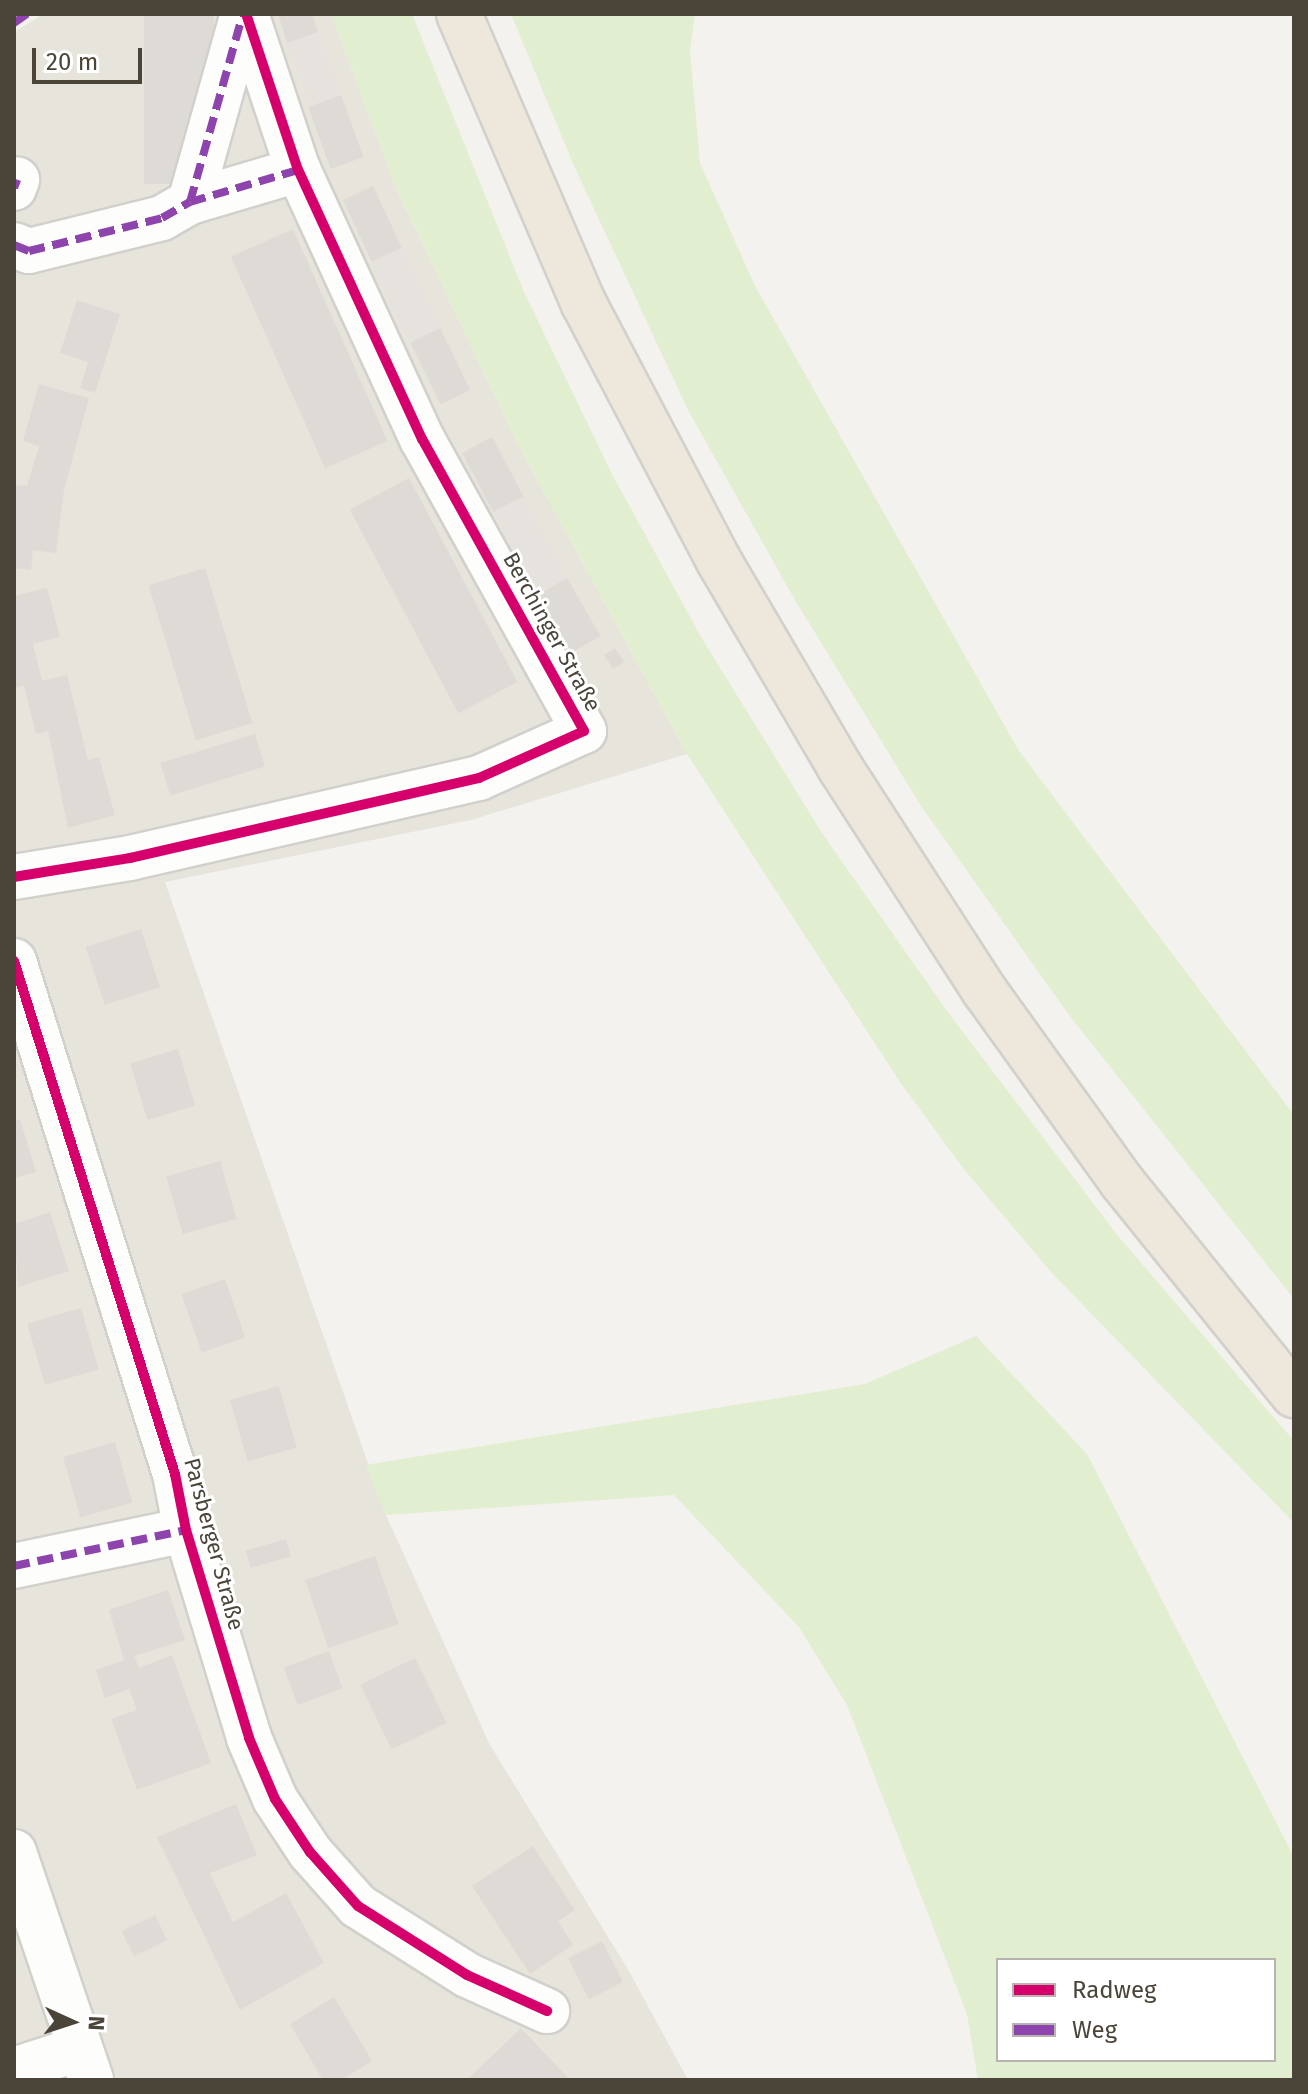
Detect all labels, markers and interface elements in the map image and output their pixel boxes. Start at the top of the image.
scale bar [36,32,146,82]
text: 20 m [46,48,98,76]
street label: Berchinger Straße [497,548,607,716]
street label: Parsberger Straße [178,1455,250,1633]
legend [996,1958,1276,2062]
text: Radweg [1072,1976,1156,2004]
north arrow [32,1982,112,2062]
text: N [83,2015,110,2031]
text: Weg [1072,2016,1117,2044]

